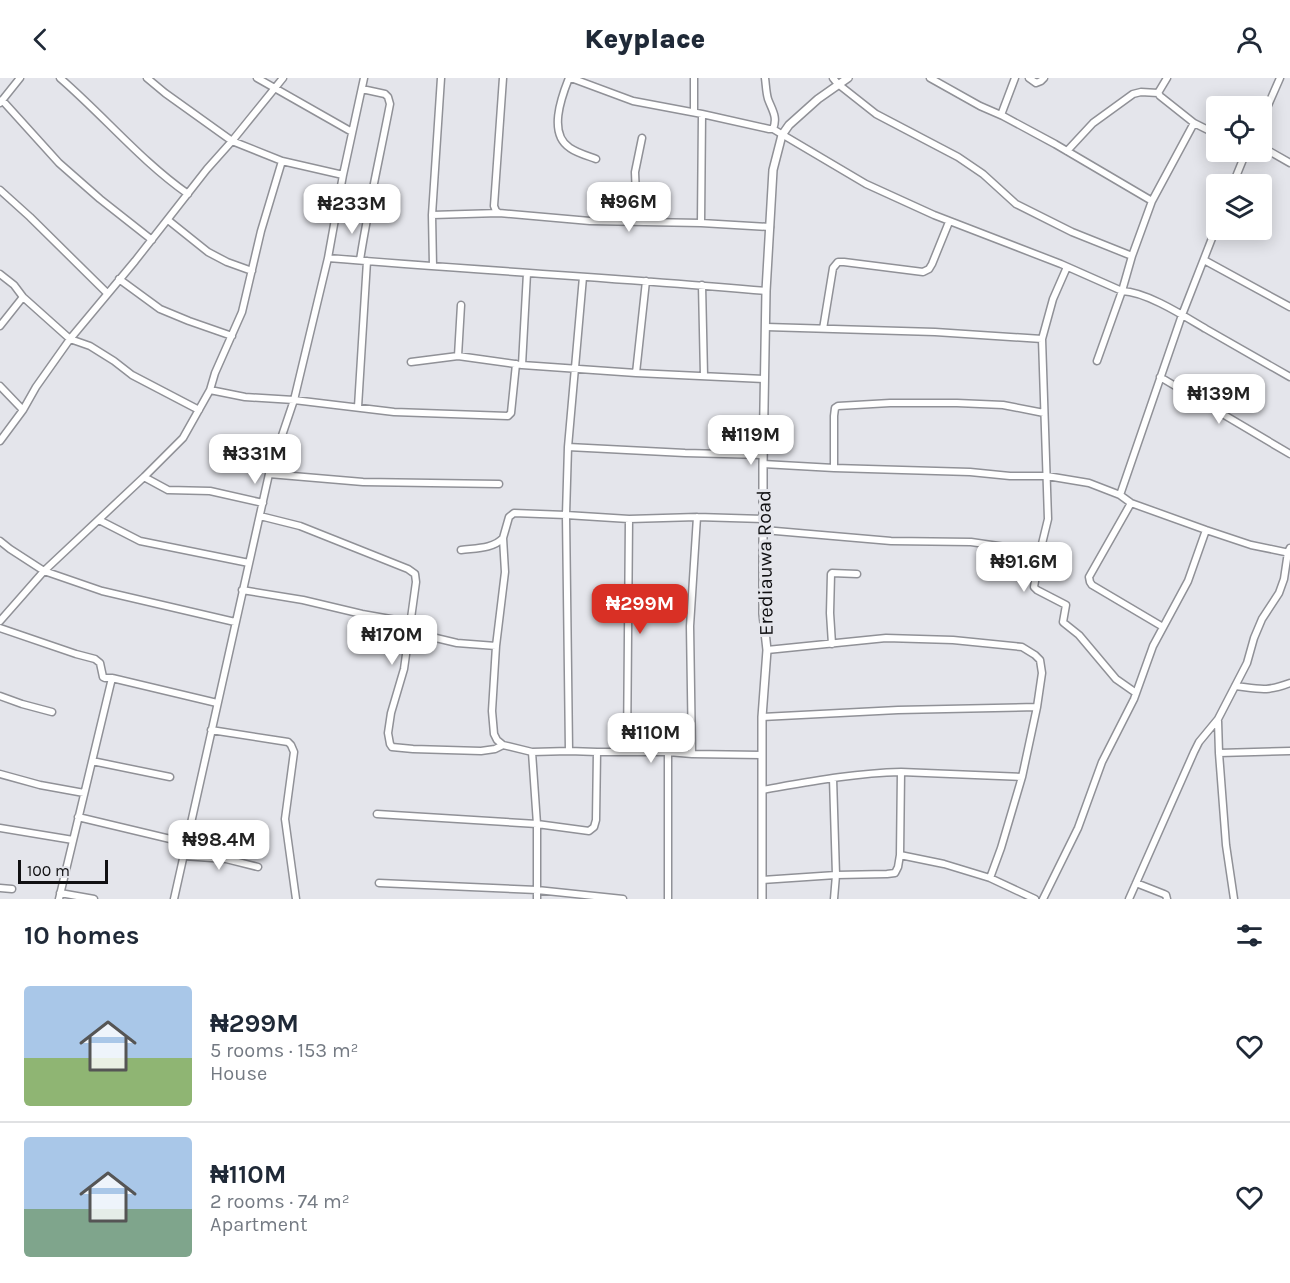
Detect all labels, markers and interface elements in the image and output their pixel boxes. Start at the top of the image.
icon: back [24,23,57,56]
text: Keyplace [585,23,705,55]
icon: person [1233,23,1266,56]
map controls [1206,96,1272,240]
button: locate [1206,96,1272,162]
button: layers [1206,174,1272,240]
pin: ₦96M [593,182,665,233]
pin: ₦233M [310,184,394,235]
text: ₦96M [601,190,657,213]
text: ₦233M [318,192,386,215]
pin: ₦139M [1177,374,1261,425]
text: ₦139M [1187,382,1251,405]
pin: ₦119M [709,415,793,466]
text: ₦119M [722,423,780,446]
pin: ₦331M [213,434,297,485]
text: ₦331M [223,442,287,465]
street label: Erediauwa Road [752,490,778,636]
pin: ₦91.6M [975,542,1073,593]
text: ₦91.6M [990,550,1058,573]
pin: ₦299M [598,584,682,635]
text: ₦299M [606,592,674,615]
pin: ₦170M [350,615,434,666]
text: ₦170M [361,623,423,646]
pin: ₦110M [609,713,693,764]
text: ₦110M [622,721,680,744]
pin: ₦98.4M [170,820,268,871]
text: ₦98.4M [182,828,256,851]
scale bar [18,857,108,884]
text: 100 m [27,861,70,880]
icon: filters [1233,919,1266,952]
text: 10 homes [24,920,139,951]
text: ₦299M [210,1008,299,1039]
icon: home [72,1010,144,1082]
icon: heart [1233,1030,1266,1063]
text: 5 rooms · 153 m² [210,1039,359,1062]
text: House [210,1062,267,1085]
text: ₦110M [210,1159,287,1190]
icon: home [72,1161,144,1233]
icon: heart [1233,1181,1266,1214]
text: 2 rooms · 74 m² [210,1190,350,1213]
text: Apartment [210,1213,308,1236]

